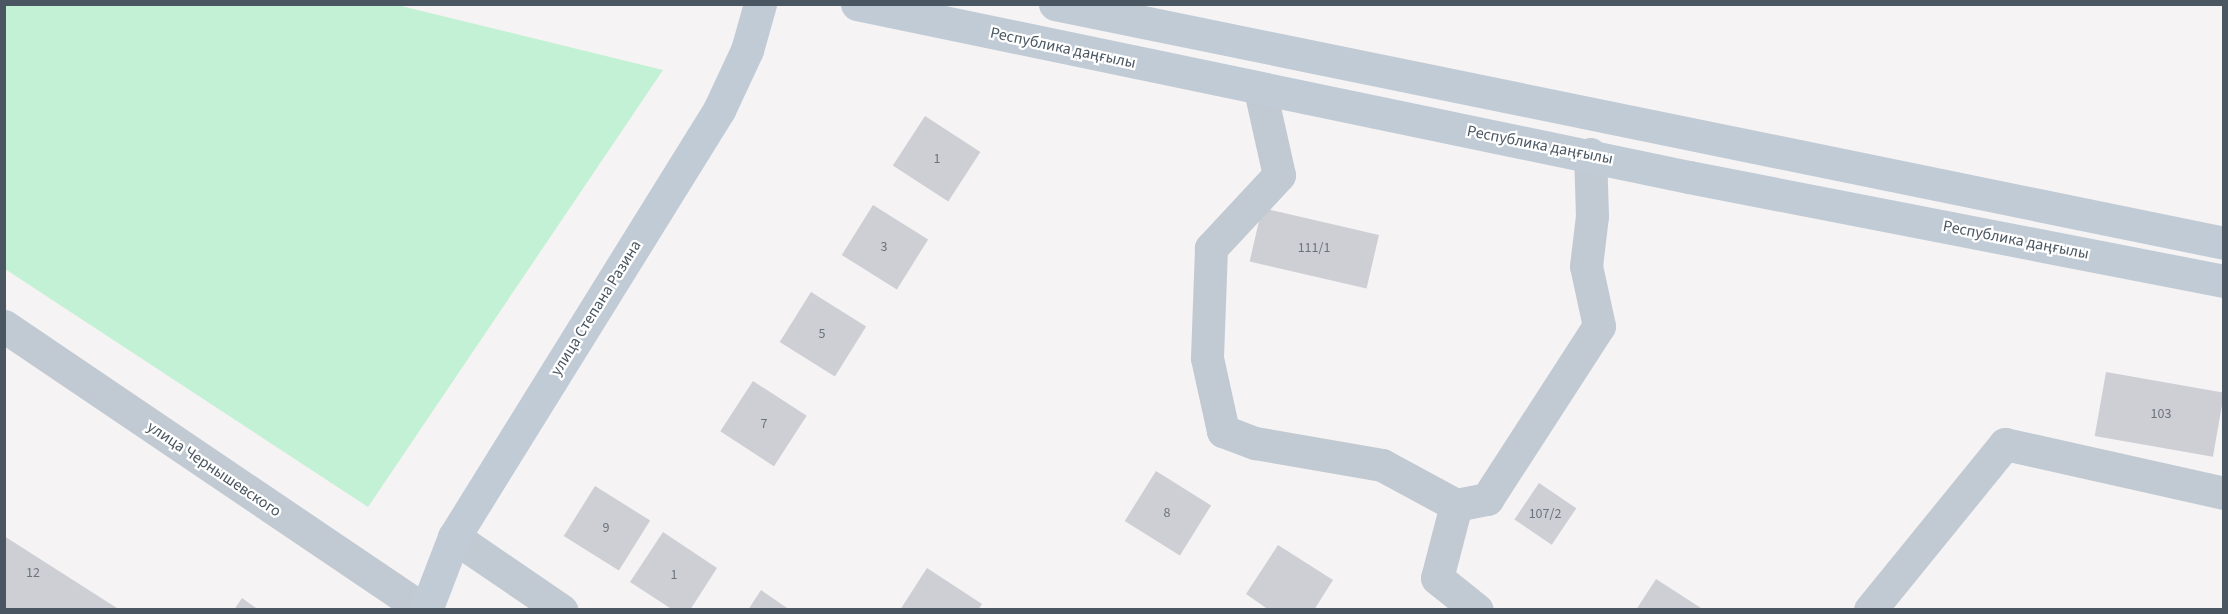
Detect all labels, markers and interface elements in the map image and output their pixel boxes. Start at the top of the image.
street label: Республика даңғылы [989,23,1137,73]
street label: Республика даңғылы [1465,121,1615,169]
house number: 1 [934,151,940,167]
street label: Республика даңғылы [1941,216,2091,264]
street label: улица Степана Разина [547,237,645,379]
house number: 3 [881,239,887,255]
house number: 111/1 [1298,240,1330,256]
house number: 5 [819,326,825,342]
house number: 103 [2151,406,2171,422]
house number: 7 [761,416,767,432]
street label: улица Чернышевского [143,417,285,521]
house number: 8 [1164,505,1170,521]
house number: 107/2 [1529,506,1561,522]
house number: 9 [603,520,609,536]
house number: 12 [26,565,40,581]
house number: 1 [671,567,677,583]

